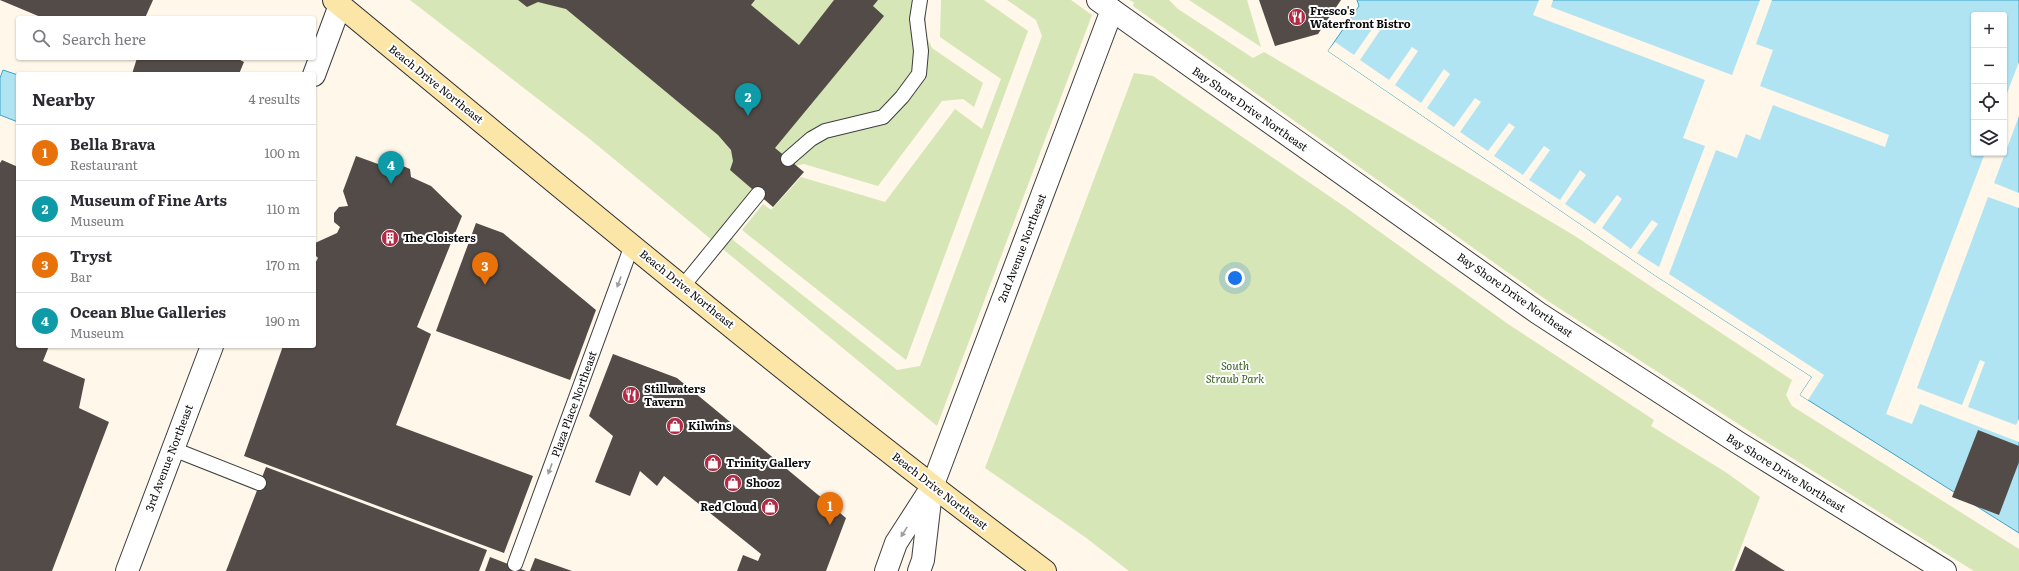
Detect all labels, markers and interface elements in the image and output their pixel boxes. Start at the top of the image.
place label: Fresco's Waterfront Bistro [1310,2,1411,31]
restaurant icon: Fresco's Waterfront Bistro [1287,7,1307,27]
map controls [1971,12,2007,156]
button: + [1971,12,2007,48]
search box [16,16,316,60]
icon: search [30,27,52,49]
text: Search here [62,27,146,50]
street label: Beach Drive Northeast [386,40,488,127]
button: − [1971,48,2007,84]
street label: Bay Shore Drive Northeast [1189,62,1312,155]
pin: 2 [735,83,761,116]
button: locate [1971,84,2007,120]
text: Nearby [32,86,95,111]
text: 4 results [249,89,300,108]
button: layers [1971,120,2007,156]
text: Bella Brava [70,132,155,155]
text: 1 [42,143,48,162]
text: 100 m [264,143,300,162]
pin: 4 [378,151,404,184]
text: Restaurant [70,155,138,174]
text: Museum of Fine Arts [70,188,227,211]
street label: 2nd Avenue Northeast [993,190,1049,304]
text: 2 [42,199,48,218]
text: 110 m [267,199,300,218]
text: Museum [70,211,124,230]
building icon: The Cloisters [380,228,400,248]
place label: The Cloisters [403,229,476,245]
text: Tryst [70,244,112,267]
street label: Beach Drive Northeast [637,245,739,332]
street label: Bay Shore Drive Northeast [1454,248,1577,341]
pin: 3 [472,252,498,285]
text: 3 [41,255,49,274]
text: 170 m [266,255,300,274]
text: Bar [70,267,92,286]
your location [1225,268,1245,288]
one-way arrow [615,276,621,288]
text: Ocean Blue Galleries [70,300,226,323]
text: 4 [41,311,49,330]
text: 190 m [265,311,300,330]
text: Museum [70,323,124,342]
street label: Plaza Place Northeast [546,348,600,459]
park label: South Straub Park [1206,357,1264,386]
place label: Stillwaters Tavern [644,380,706,409]
restaurant icon: Stillwaters Tavern [621,385,641,405]
street label: 3rd Avenue Northeast [140,401,196,513]
shop icon: Kilwins [665,416,685,436]
place label: Kilwins [688,417,732,433]
street label: Bay Shore Drive Northeast [1724,429,1850,516]
street label: Beach Drive Northeast [889,448,992,533]
shop icon: Trinity Gallery [703,453,723,473]
place label: Trinity Gallery [726,454,811,470]
one-way arrow [546,464,552,476]
shop icon: Shooz [723,473,743,493]
place label: Shooz [746,474,780,490]
pin: 1 [817,492,843,525]
shop icon: Red Cloud [760,497,780,517]
place label: Red Cloud [700,498,757,514]
one-way arrow [900,527,908,537]

